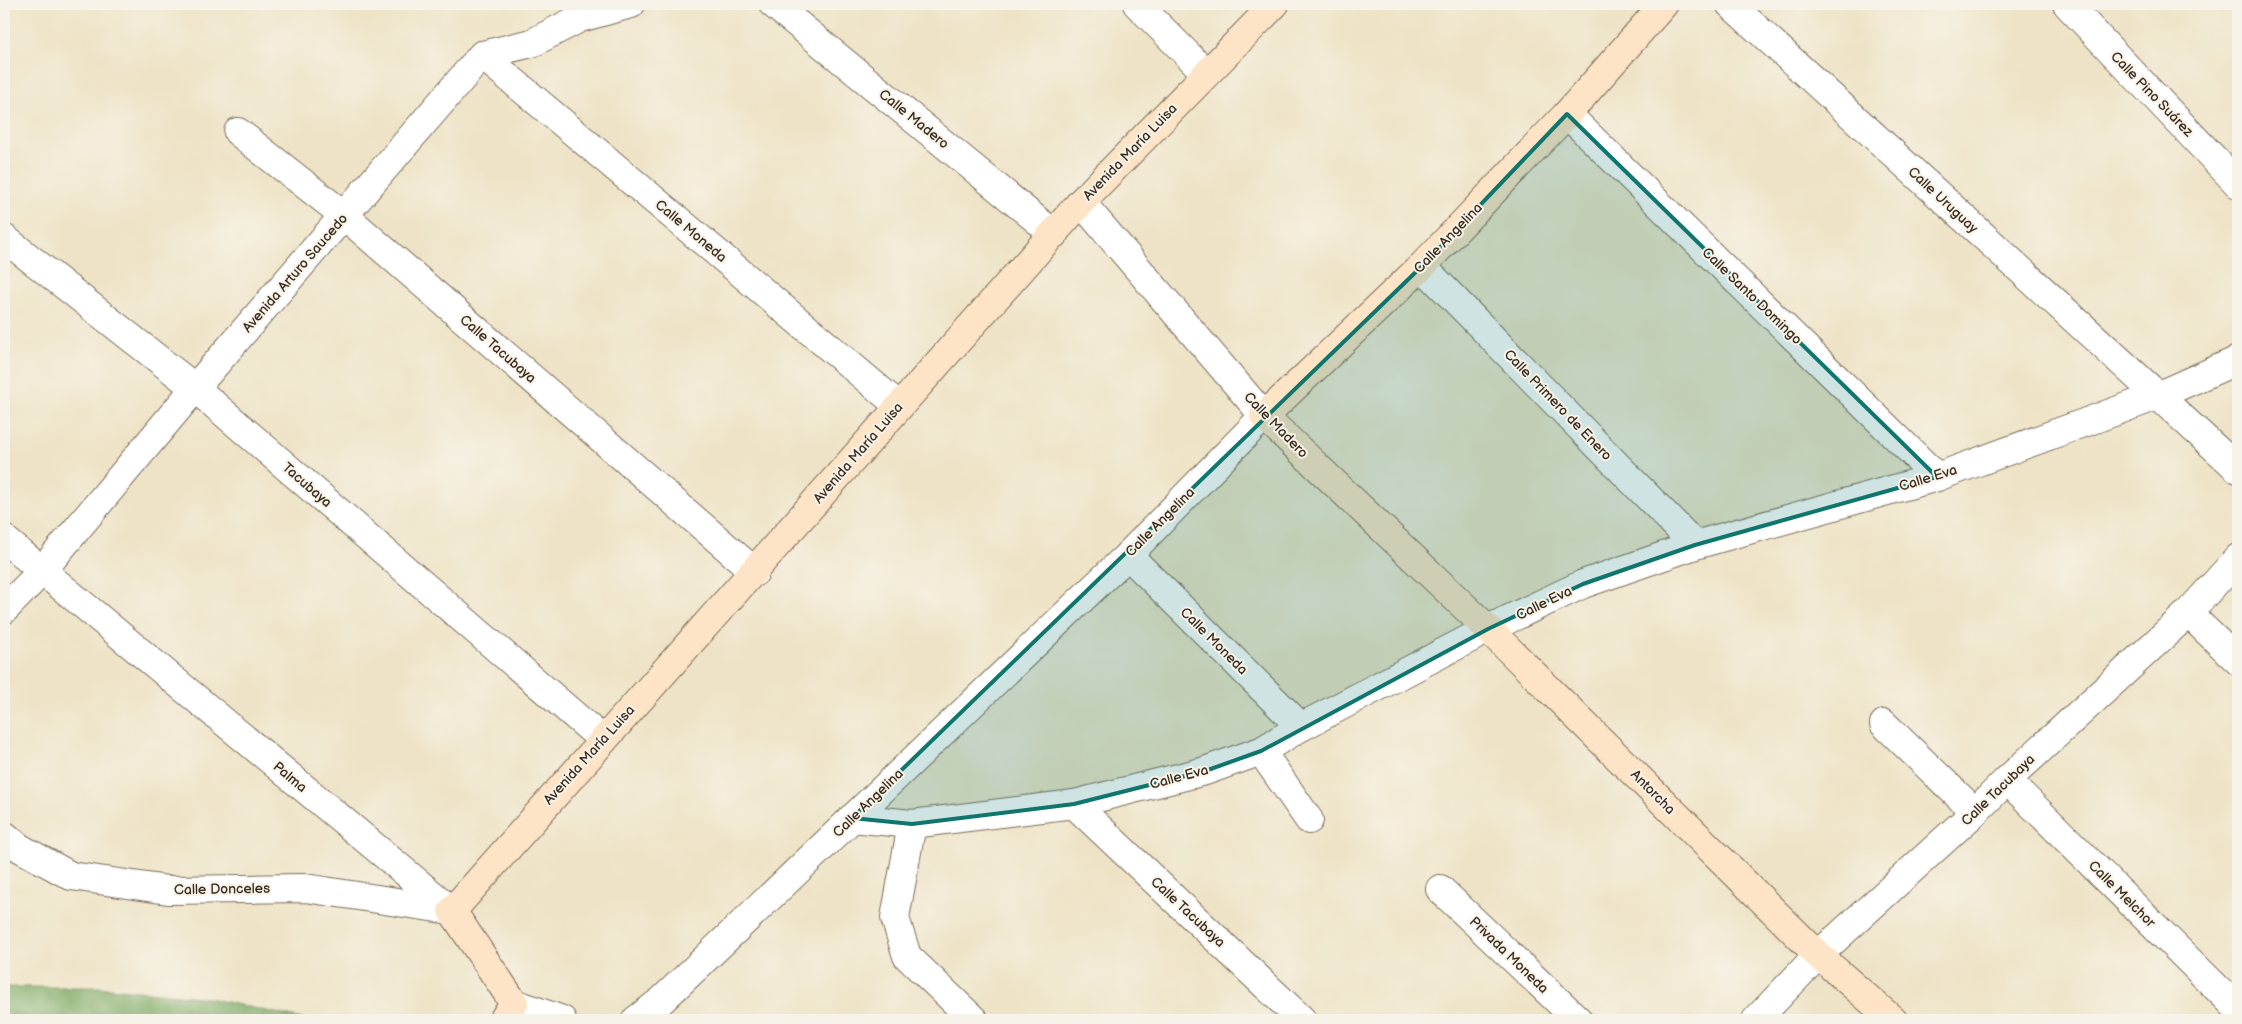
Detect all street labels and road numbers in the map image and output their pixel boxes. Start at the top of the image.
street label: Calle Pino Suárez [2107,48,2197,140]
street label: Calle Madero [876,86,952,152]
street label: Avenida María Luisa [1079,100,1181,204]
street label: Calle Uruguay [1905,163,1982,237]
street label: Calle Moneda [652,196,730,266]
street label: Calle Angelina [1410,199,1486,277]
street label: Avenida Arturo Saucedo [239,210,351,336]
street label: Calle Santo Domingo [1698,244,1806,348]
street label: Calle Tacubaya [456,311,540,387]
street label: Calle Primero de Enero [1501,346,1616,464]
street label: Calle Madero [1240,388,1312,462]
street label: Avenida María Luisa [810,399,906,507]
street label: Tacubaya [279,459,335,511]
street label: Calle Eva [1897,461,1959,495]
street label: Calle Angelina [1122,484,1198,560]
street label: Calle Eva [1513,582,1575,624]
street label: Calle Moneda [1177,604,1251,678]
street label: Avenida María Luisa [540,702,638,808]
street label: Calle Tacubaya [1958,751,2038,829]
street label: Palma [270,758,310,796]
street label: Calle Eva [1148,761,1210,793]
street label: Calle Angelina [829,765,907,841]
street label: Antorcha [1627,766,1679,818]
street label: Calle Melchor [2085,857,2160,932]
street label: Calle Tacubaya [1147,873,1229,951]
street label: Calle Donceles [174,880,270,898]
street label: Privada Moneda [1466,913,1552,997]

